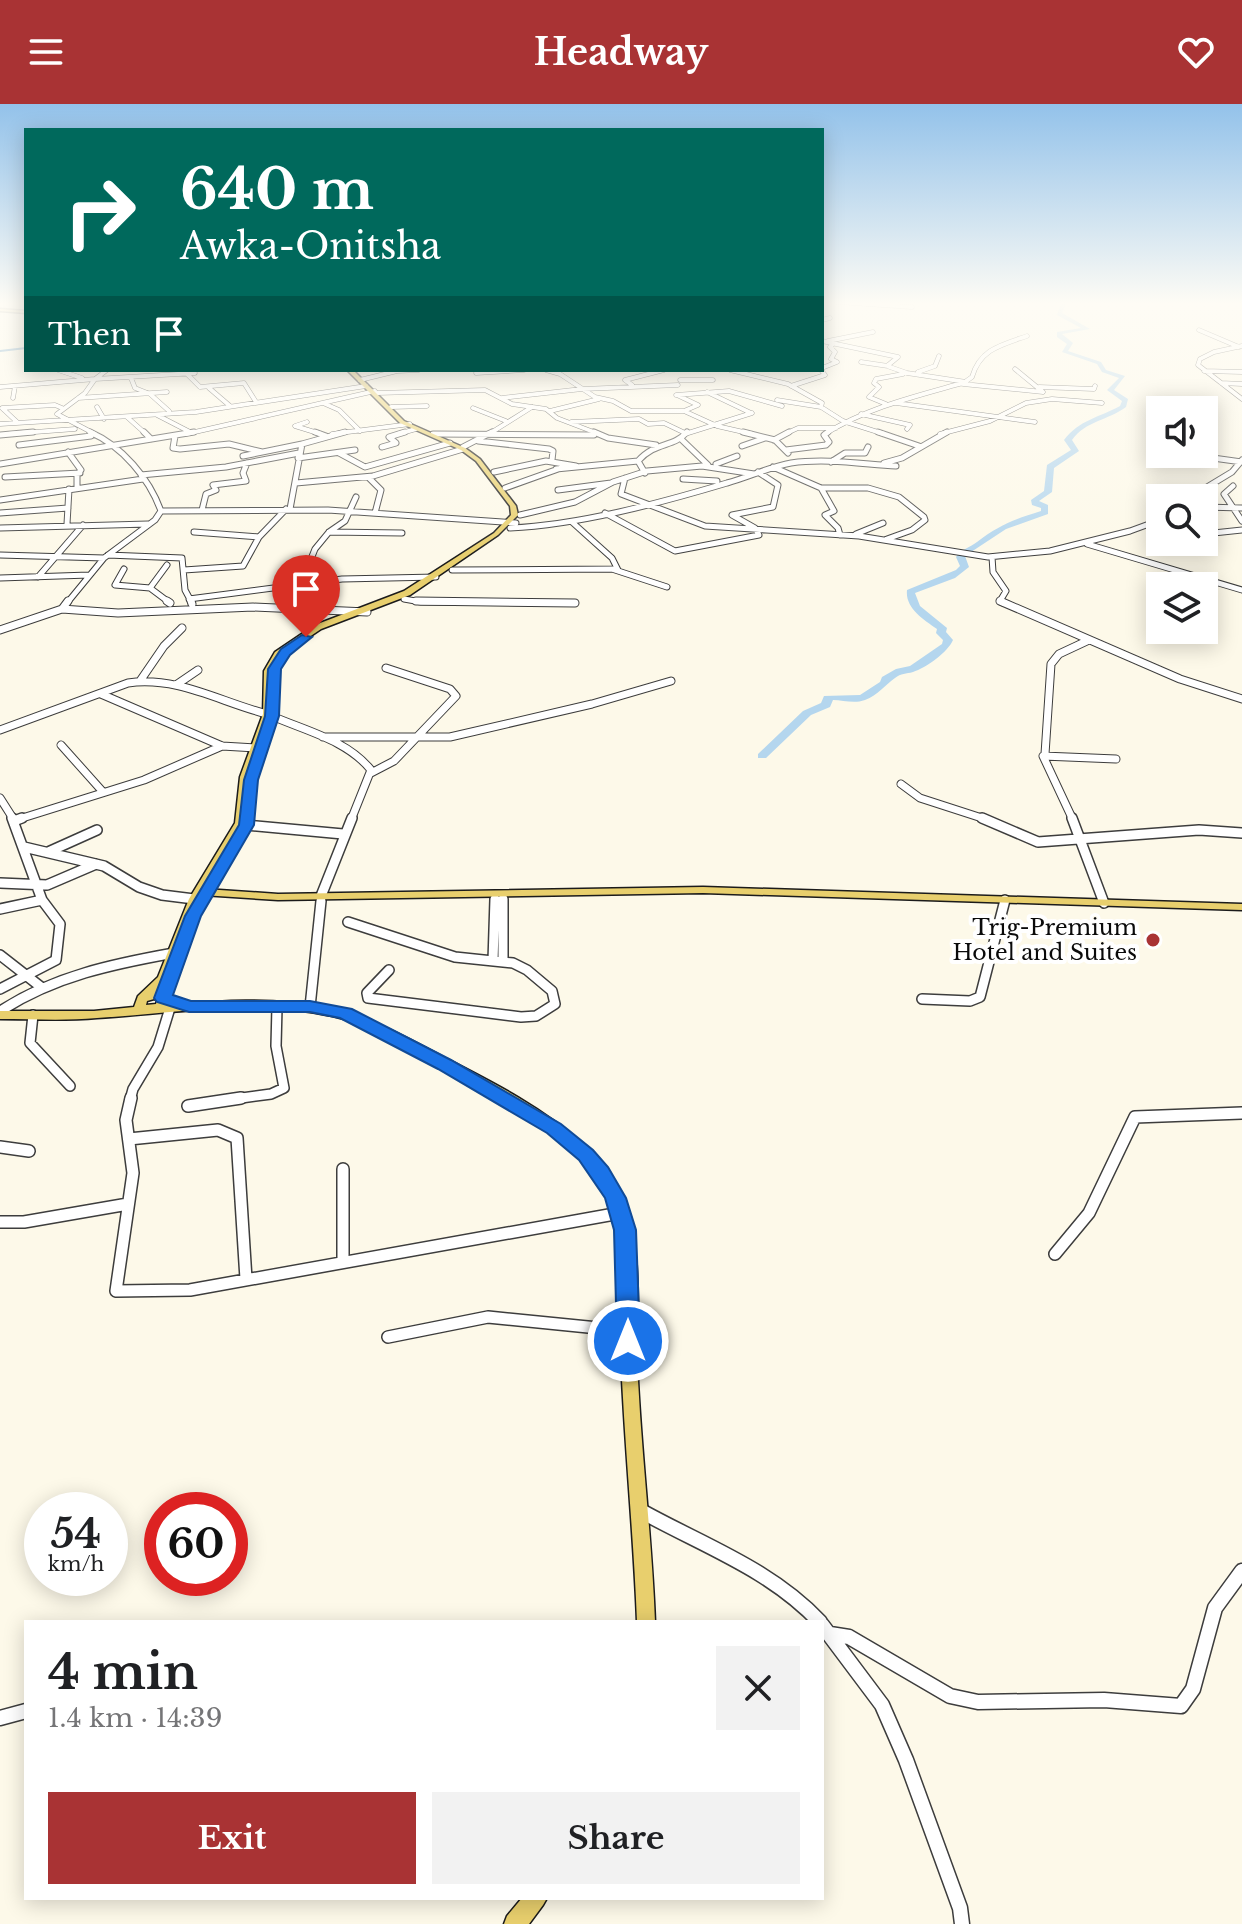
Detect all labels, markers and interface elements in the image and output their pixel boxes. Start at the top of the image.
icon: menu [24,30,68,74]
text: Headway [534,30,708,75]
icon: heart [1174,30,1218,74]
text: 640 m [180,155,374,224]
icon: right [48,160,152,264]
text: Awka-Onitsha [180,224,441,269]
icon: arrive [147,312,191,356]
text: Then [48,316,131,353]
map controls [1146,396,1218,644]
button: sound [1146,396,1218,468]
button: search [1146,484,1218,556]
pin [272,555,340,637]
icon: arrive [284,567,328,611]
button: layers [1146,572,1218,644]
place label: Trig-Premium Hotel and Suites [953,914,1137,966]
marker: Trig-Premium Hotel and Suites [1144,931,1162,949]
position arrow [586,1299,670,1383]
speed limit sign: 60 [144,1492,248,1596]
text: 54 [51,1509,101,1559]
text: km/h [48,1552,104,1576]
text: 4 min [48,1642,198,1702]
button: close [716,1646,800,1730]
text: 1.4 km · 14:39 [48,1702,222,1734]
button: Exit [48,1792,416,1884]
button: Share [432,1792,800,1884]

